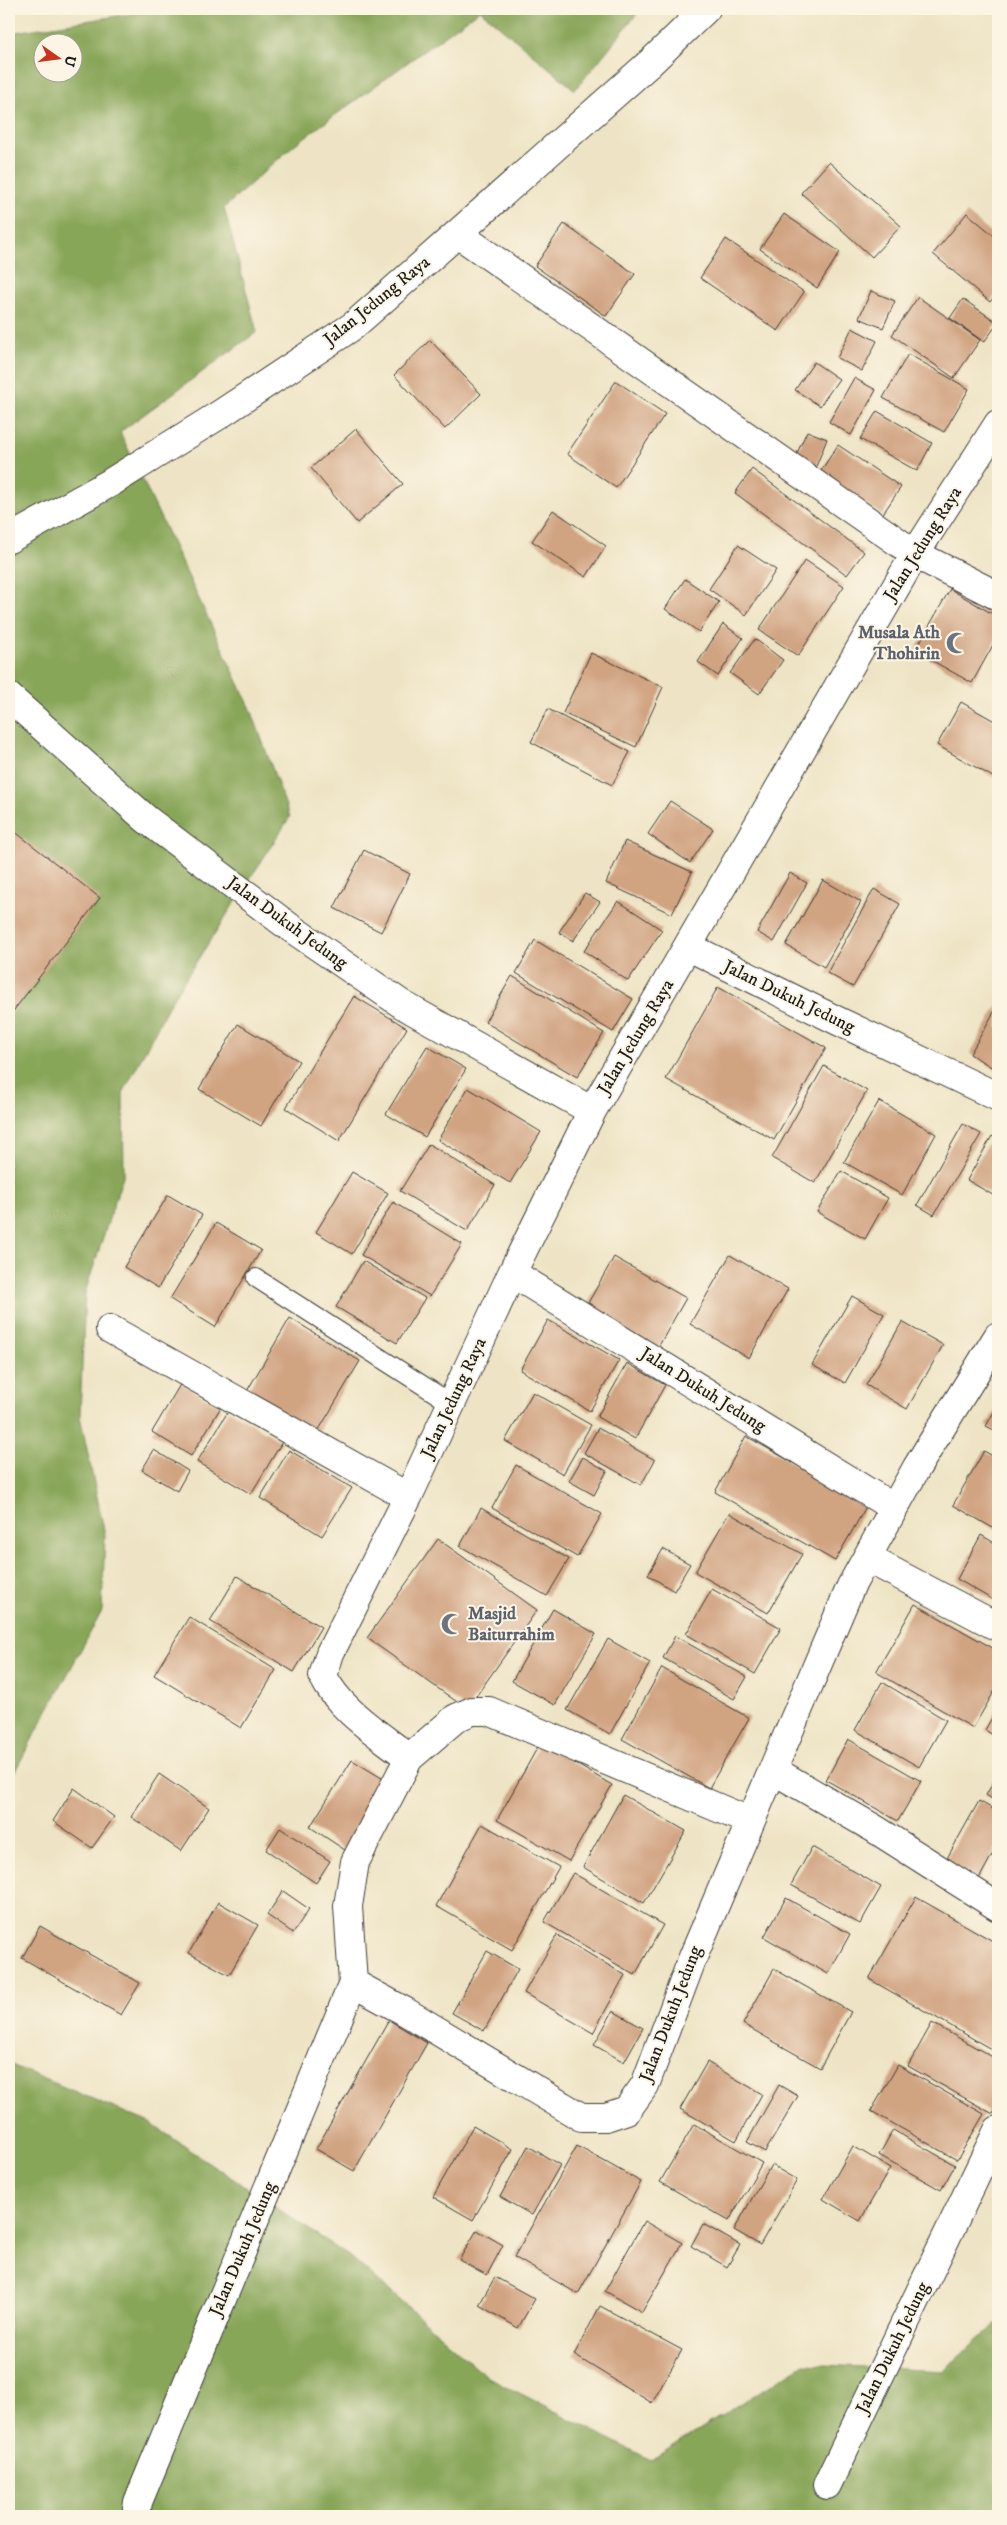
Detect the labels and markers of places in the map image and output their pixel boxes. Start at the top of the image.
place label: Musala Ath Thohirin [858,622,941,665]
mosque icon: Musala Ath Thohirin [944,630,970,656]
place label: Masjid Baiturrahim [468,1603,555,1646]
mosque icon: Masjid Baiturrahim [439,1611,465,1637]

